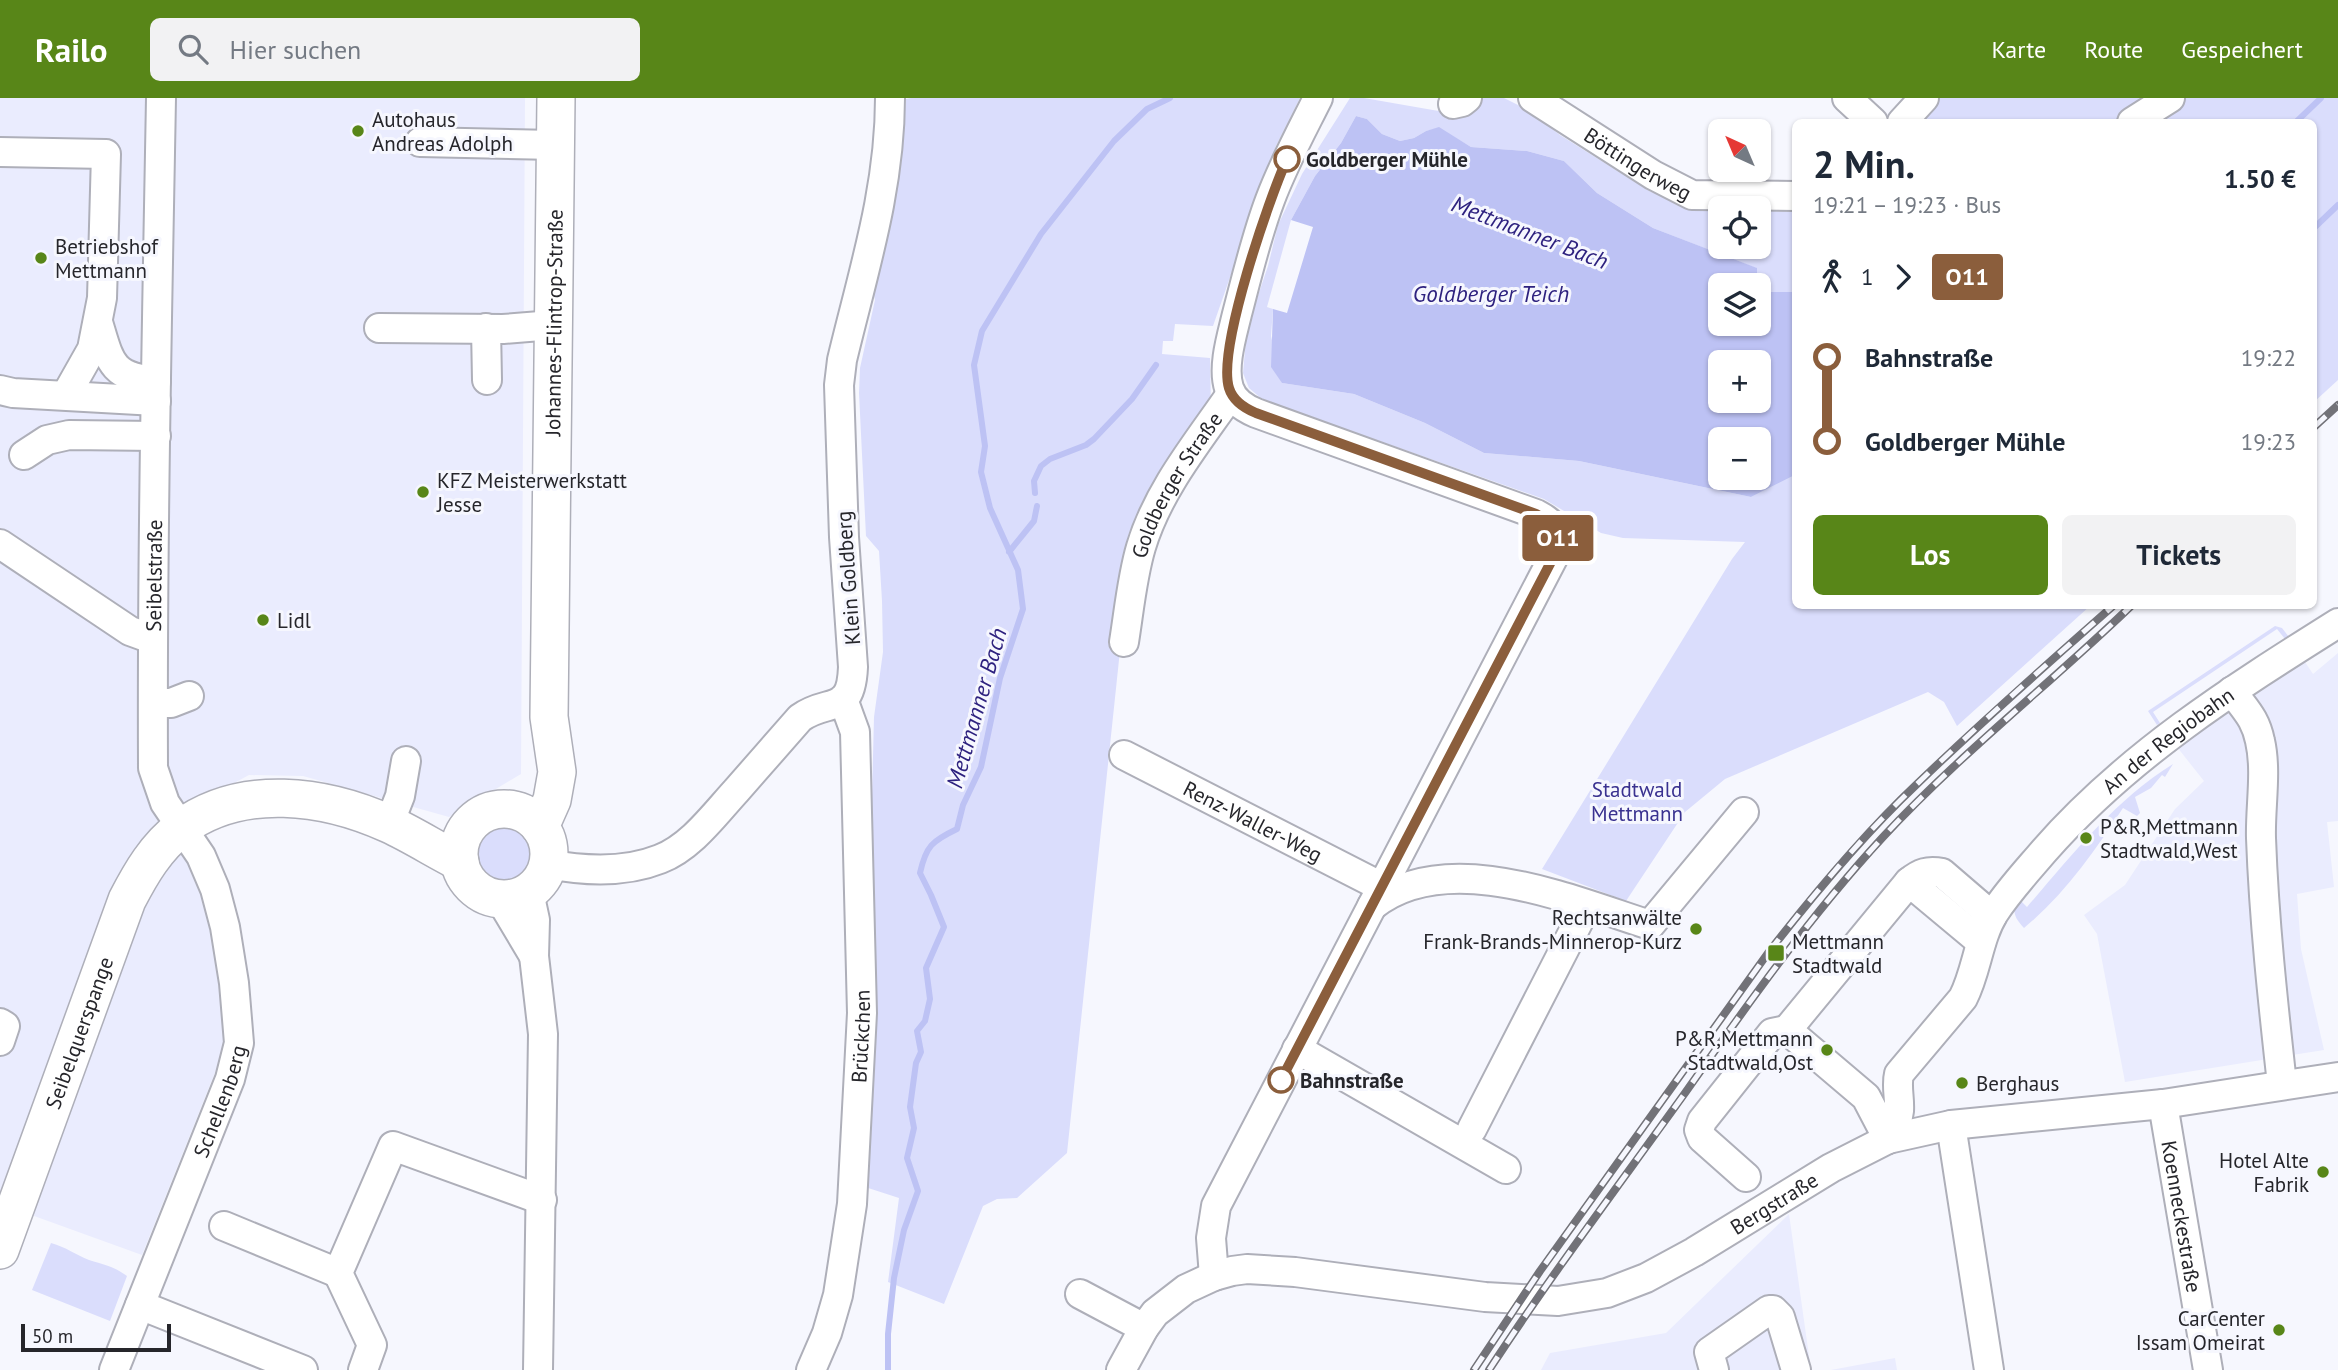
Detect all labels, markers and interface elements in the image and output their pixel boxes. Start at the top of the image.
search box [150,18,640,81]
text: Railo [35,28,108,71]
icon: search [174,30,212,68]
text: Hier suchen [230,33,361,66]
text: Karte [1991,34,2046,65]
text: Route [2084,34,2143,65]
text: Gespeichert [2181,34,2303,65]
place label: Autohaus Andreas Adolph [372,106,513,157]
north arrow [1708,119,1771,182]
map controls [1708,119,1771,490]
street label: Böttingerweg [1579,121,1696,206]
marker: Autohaus Andreas Adolph [350,123,366,139]
text: 2 Min. [1813,139,1915,188]
marker: Goldberger Mühle [1274,146,1300,172]
place label: Goldberger Mühle [1306,146,1468,173]
text: 1.50 € [2224,162,2296,195]
water label: Mettmanner Bach [1448,189,1612,275]
text: 19:21 – 19:23 · Bus [1813,190,2001,219]
button: locate [1708,196,1771,259]
street label: Johannes-Flintrop-Straße [539,209,568,437]
place label: Betriebshof Mettmann [55,233,159,284]
marker: Betriebshof Mettmann [33,250,49,266]
icon: walk [1813,258,1851,296]
icon: forward [1884,258,1922,296]
text: O11 [1946,261,1989,292]
text: 1 [1861,262,1874,291]
button: layers [1708,273,1771,336]
water label: Goldberger Teich [1413,279,1569,308]
text: Bahnstraße [1865,341,1993,374]
text: 19:22 [2241,343,2296,372]
button: + [1708,350,1771,413]
street label: Goldberger Straße [1125,406,1228,561]
text: Goldberger Mühle [1865,425,2065,458]
button: − [1708,427,1771,490]
text: 19:23 [2241,427,2296,456]
place label: KFZ Meisterwerkstatt Jesse [436,467,627,518]
marker: KFZ Meisterwerkstatt Jesse [415,484,431,500]
street label: Klein Goldberg [830,510,866,646]
line badge: O11 [1518,515,1598,561]
button: Los [1813,515,2048,595]
button: Tickets [2062,515,2296,595]
street label: Seibelstraße [140,519,168,632]
text: O11 [1536,522,1580,553]
place label: Lidl [277,607,311,634]
marker: Lidl [255,612,271,628]
water label: Mettmanner Bach [939,625,1013,791]
street label: An der Regiobahn [2096,681,2239,799]
street label: Renz-Waller-Weg [1179,774,1327,868]
park label: Stadtwald Mettmann [1591,776,1683,827]
place label: P&R,Mettmann Stadtwald,West [2100,813,2238,864]
marker: P&R,Mettmann Stadtwald,West [2078,830,2094,846]
place label: Rechtsanwälte Frank-Brands-Minnerop-Kurz [1423,904,1682,955]
marker: Rechtsanwälte Frank-Brands-Minnerop-Kurz [1688,921,1704,937]
place label: Mettmann Stadtwald [1792,928,1884,979]
marker: Mettmann Stadtwald [1766,943,1786,963]
street label: Seibelquerspange [39,953,119,1113]
street label: Brückchen [845,989,876,1083]
place label: P&R,Mettmann Stadtwald,Ost [1675,1025,1813,1076]
street label: Schellenberg [187,1042,251,1161]
marker: P&R,Mettmann Stadtwald,Ost [1819,1042,1835,1058]
marker: Bahnstraße [1268,1067,1294,1093]
place label: Bahnstraße [1300,1067,1404,1094]
place label: Berghaus [1976,1070,2059,1097]
marker: Berghaus [1954,1075,1970,1091]
street label: Koenneckestraße [2156,1138,2208,1294]
place label: Hotel Alte Fabrik [2219,1147,2309,1198]
marker: Hotel Alte Fabrik [2315,1164,2331,1180]
street label: Bergstraße [1725,1166,1823,1240]
place label: CarCenter Issam Omeirat [2136,1305,2265,1356]
scale bar [21,1321,172,1353]
marker: CarCenter Issam Omeirat [2271,1322,2287,1338]
text: 50 m [32,1324,73,1348]

